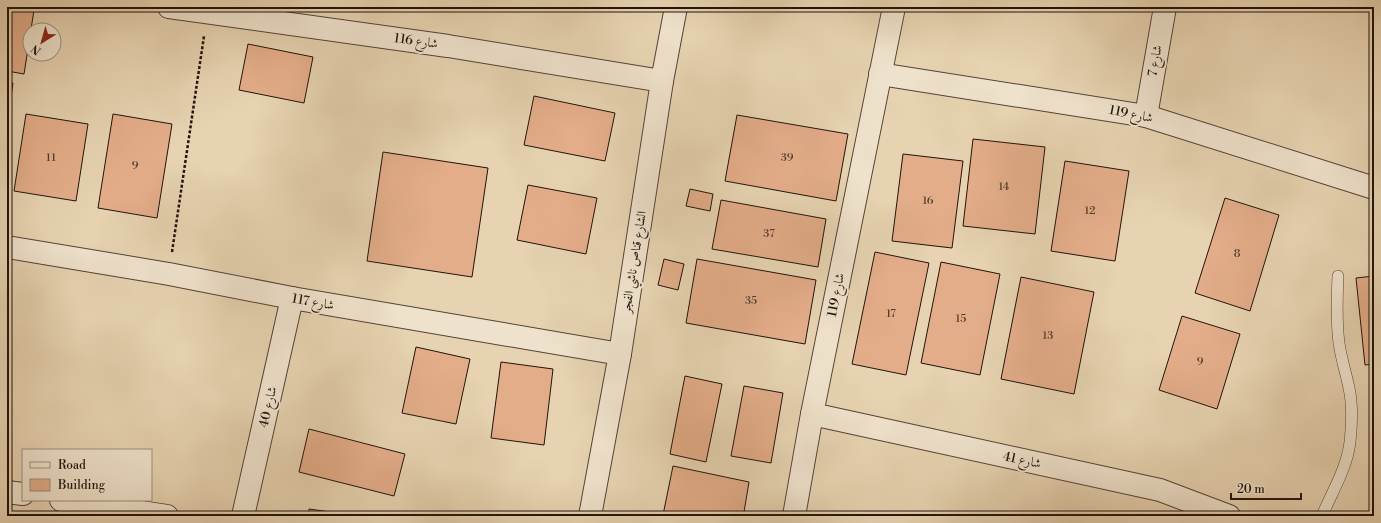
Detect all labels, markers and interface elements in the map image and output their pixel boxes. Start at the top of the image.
north arrow [22,22,62,62]
street label: شارع 116 [393,30,439,55]
text: N [29,41,44,57]
street label: شارع 7 [1144,44,1169,79]
street label: شارع 119 [1107,102,1154,129]
house number: 11 [46,151,56,165]
house number: 39 [781,151,794,165]
house number: 9 [132,159,139,173]
house number: 14 [999,180,1010,194]
house number: 16 [922,194,934,208]
house number: 12 [1084,204,1096,218]
street label: الشارع قناص ناشي الفجر [618,210,654,317]
house number: 37 [763,227,775,241]
house number: 8 [1234,247,1241,261]
street label: شارع 119 [824,272,851,319]
street label: شارع 117 [290,290,335,317]
house number: 35 [745,294,757,308]
house number: 17 [886,307,896,321]
house number: 15 [956,312,966,326]
house number: 13 [1043,329,1053,343]
house number: 9 [1197,355,1204,369]
street label: شارع 40 [256,385,283,430]
street label: شارع 41 [1001,448,1043,475]
legend [22,449,152,501]
text: Road [58,458,86,473]
scale bar [1231,475,1301,501]
text: Building [57,478,106,493]
text: 20 m [1237,482,1265,497]

